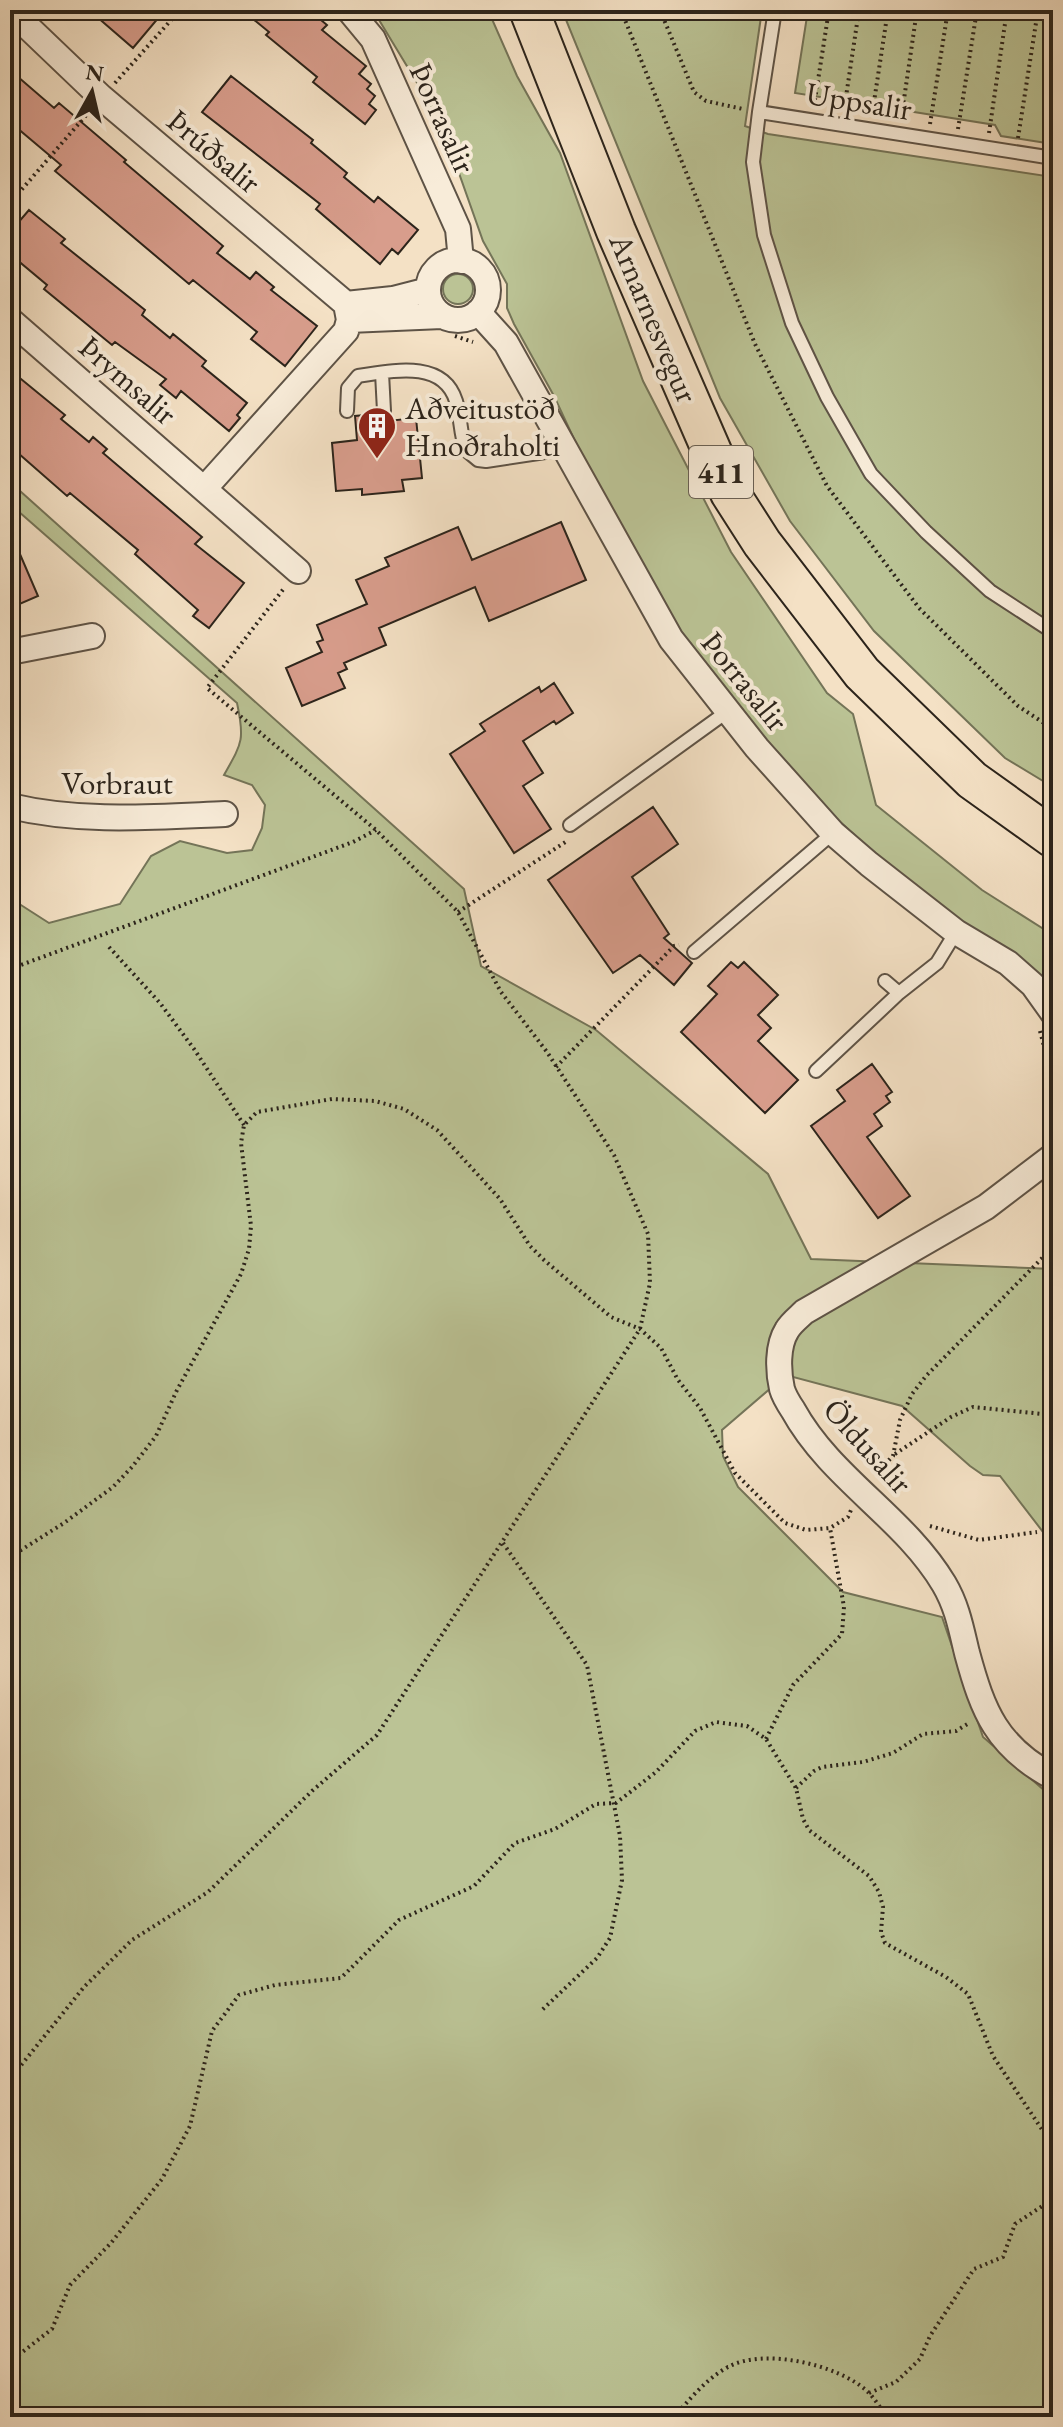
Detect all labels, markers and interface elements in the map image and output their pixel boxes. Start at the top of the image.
north arrow [52,52,132,132]
street label: Þorrasalir [400,56,486,180]
text: N [84,57,106,88]
street label: Uppsalir [803,72,915,130]
street label: Þrúðsalir [158,99,270,203]
street label: Arnarnesvegur [599,226,709,409]
street label: Þrymsalir [70,326,186,434]
place label: Aðveitustöð Hnoðraholti [404,387,560,466]
building icon: Aðveitustöð Hnoðraholti [356,405,398,460]
road number: 411 [689,446,753,498]
street label: Þorrasalir [692,622,798,740]
street label: Vorbraut [61,762,173,804]
street label: Öldusalir [814,1389,922,1503]

